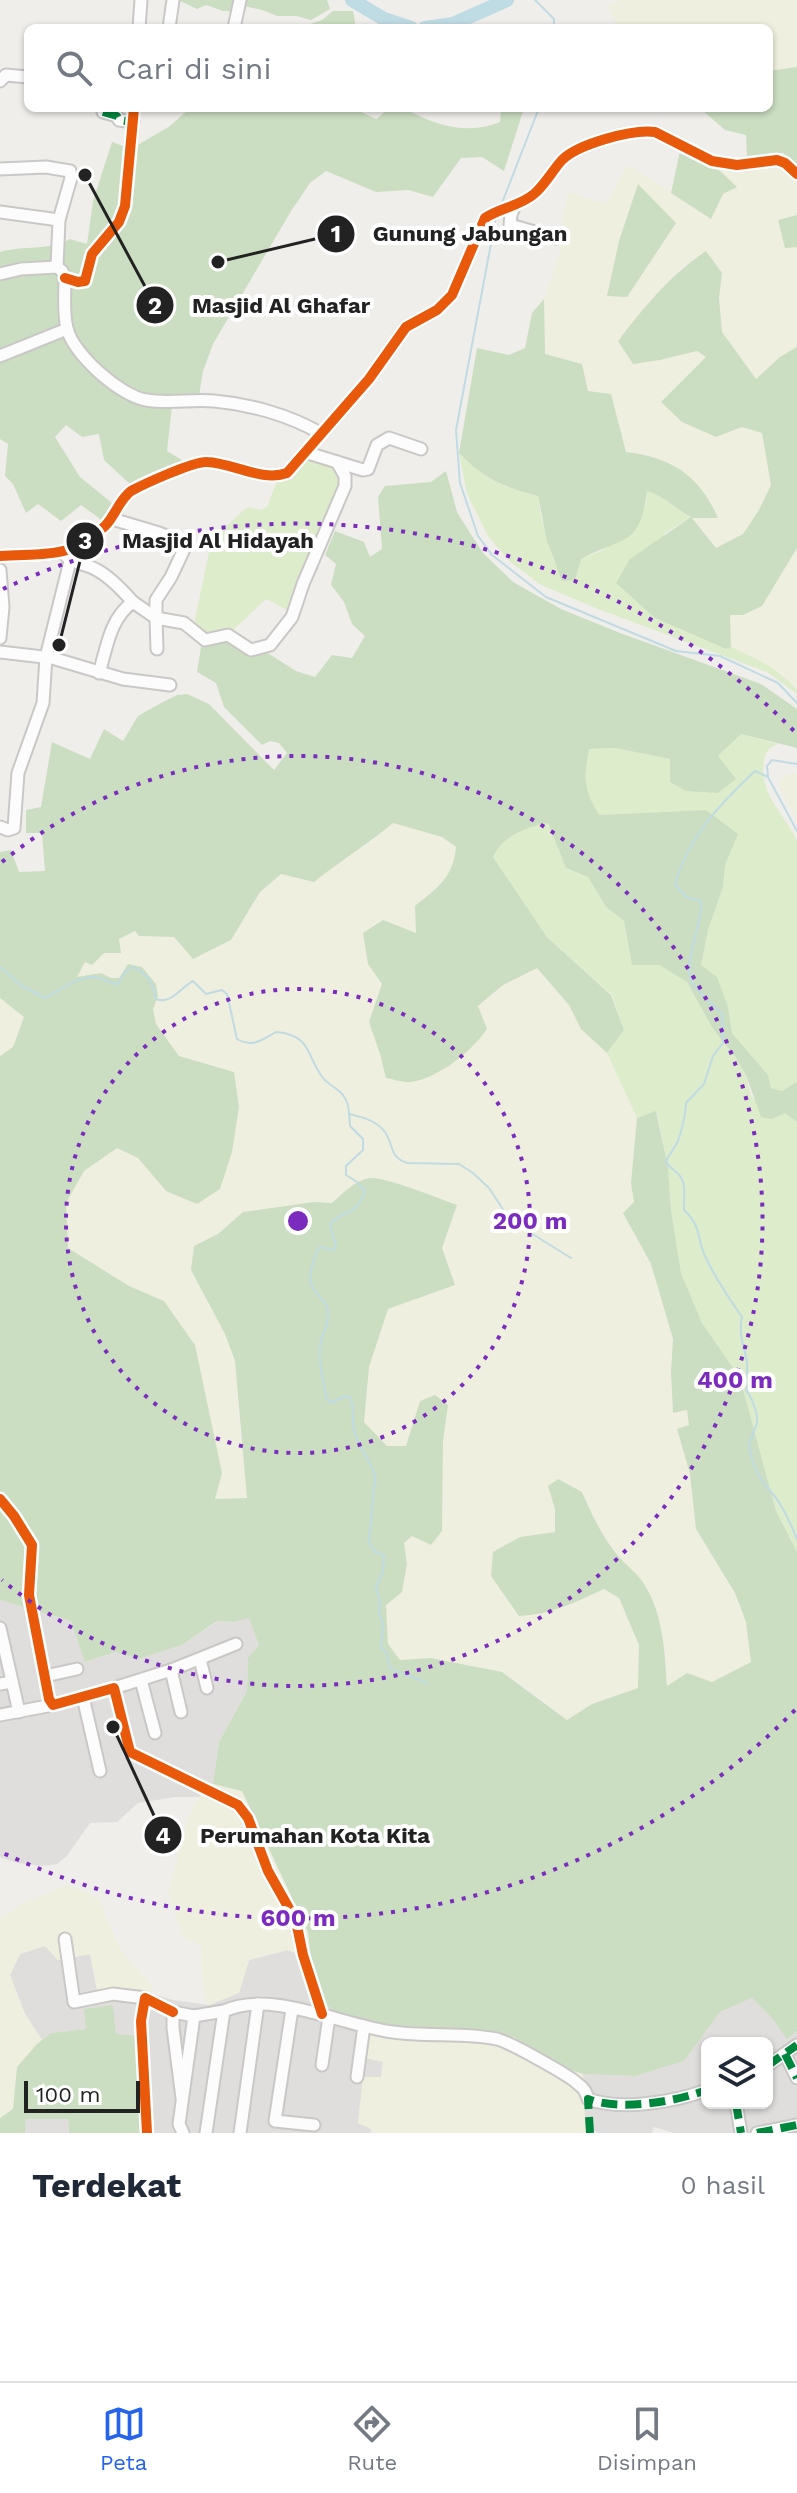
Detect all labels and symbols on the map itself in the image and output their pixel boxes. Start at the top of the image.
callout: Gunung Jabungan [316,211,583,257]
text: 1 [331,220,341,248]
text: Gunung Jabungan [373,221,567,246]
callout: Masjid Al Ghafar [135,282,386,328]
text: 2 [148,292,162,320]
text: Masjid Al Ghafar [192,293,371,318]
callout: Masjid Al Hidayah [65,518,330,564]
text: 3 [78,527,92,555]
text: Masjid Al Hidayah [122,528,314,553]
centre of rings [284,1207,312,1235]
text: 200 m [493,1207,567,1235]
text: 400 m [697,1366,773,1394]
callout: Perumahan Kota Kita [143,1812,446,1858]
text: 4 [155,1822,171,1850]
text: Perumahan Kota Kita [200,1823,430,1848]
text: 600 m [260,1904,336,1932]
scale bar [24,2077,140,2113]

